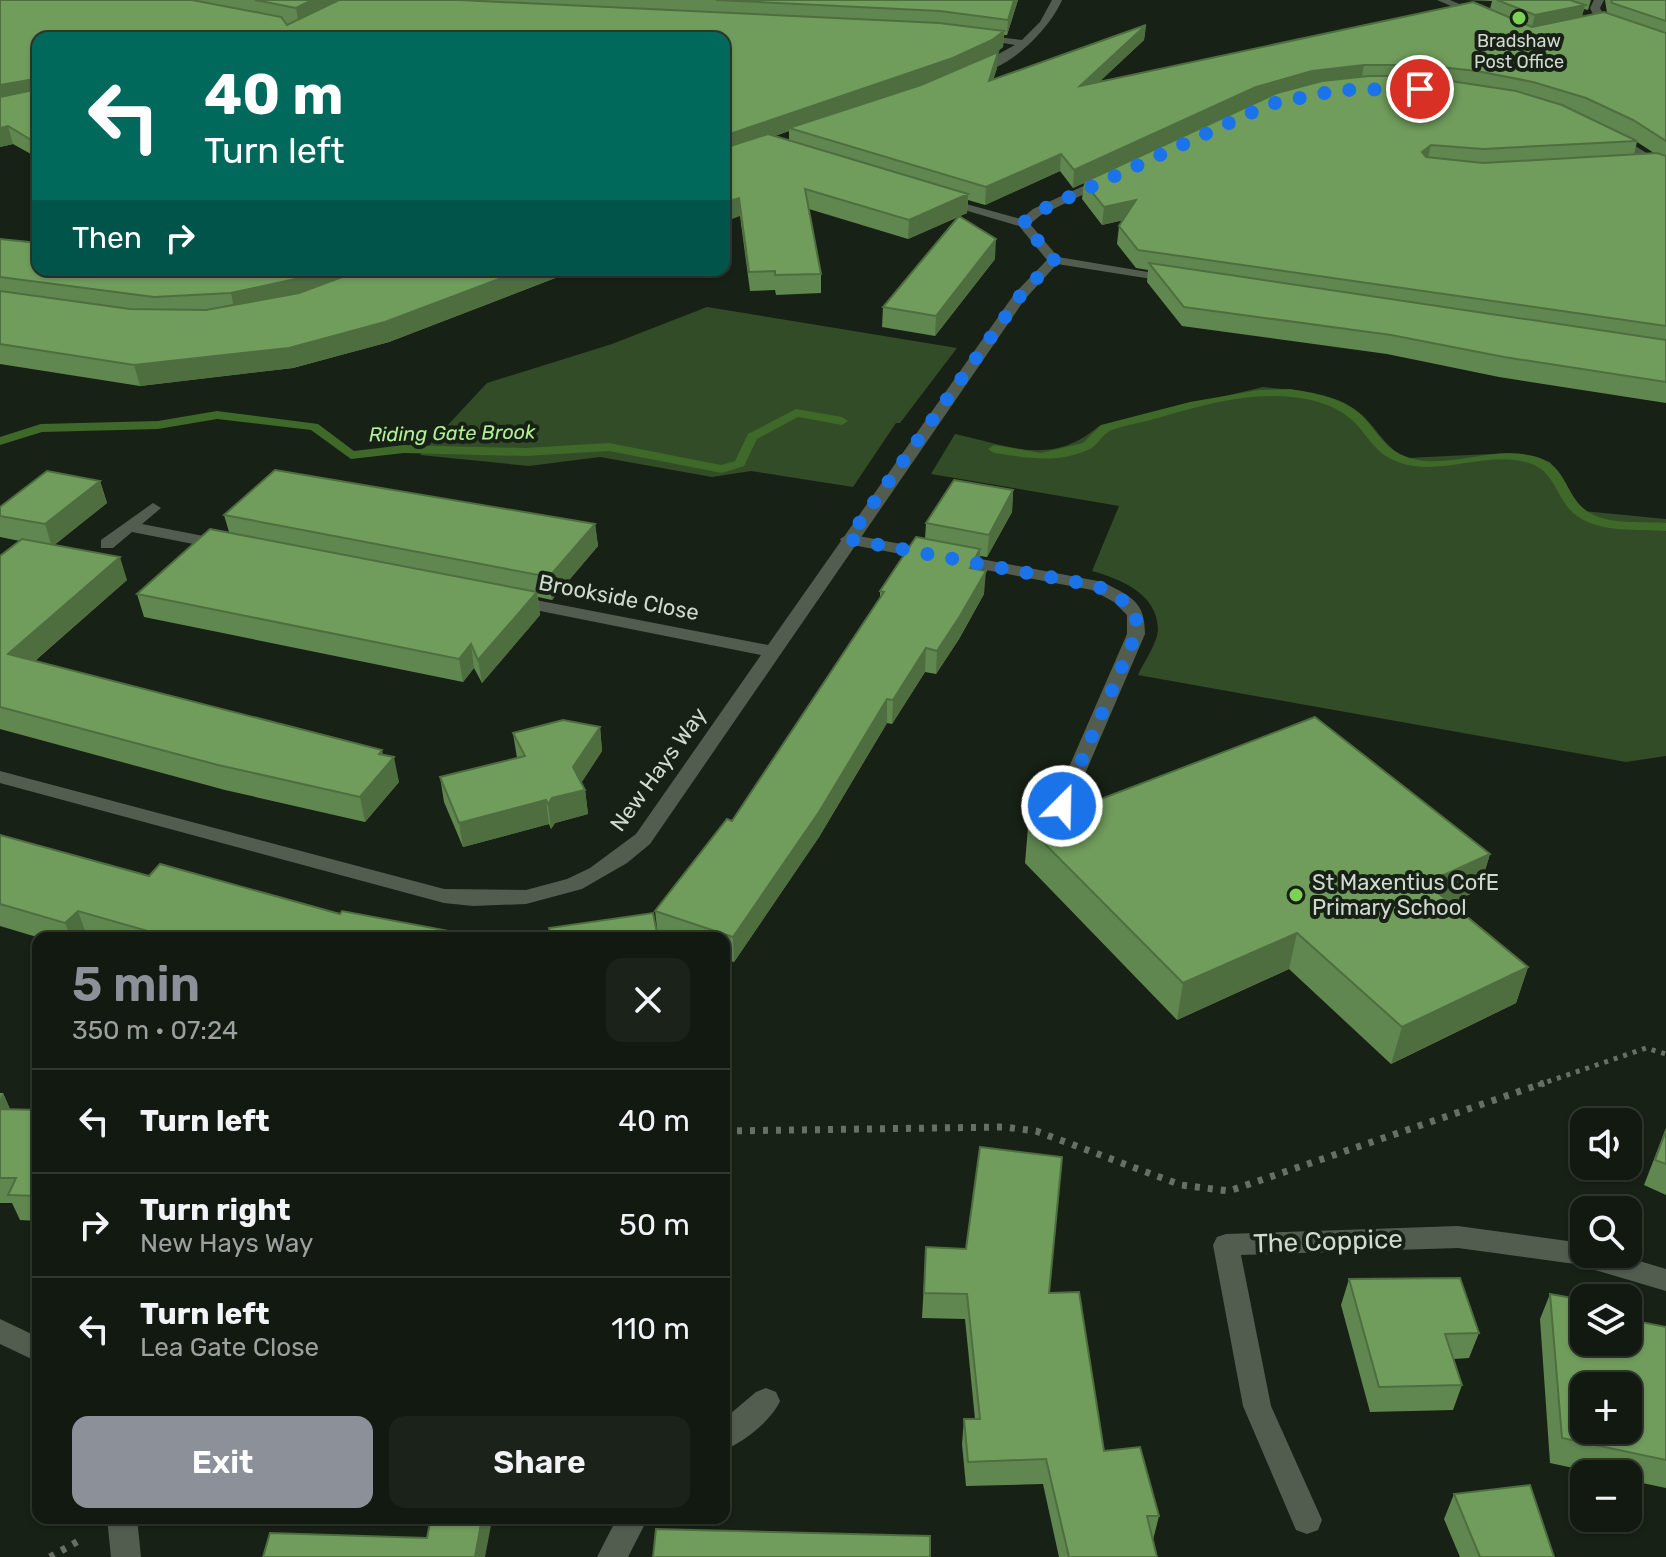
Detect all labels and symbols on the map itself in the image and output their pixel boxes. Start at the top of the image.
marker: Bradshaw Post Office [1510,9,1528,27]
place label: Bradshaw Post Office [1474,30,1564,73]
pin [1386,55,1454,123]
water label: Riding Gate Brook [368,420,536,446]
street label: Brookside Close [536,569,701,626]
street label: New Hays Way [604,702,712,837]
position arrow [1020,764,1104,848]
place label: St Maxentius CofE Primary School [1312,869,1499,921]
marker: St Maxentius CofE Primary School [1287,886,1305,904]
street label: The Coppice [1253,1223,1403,1260]

